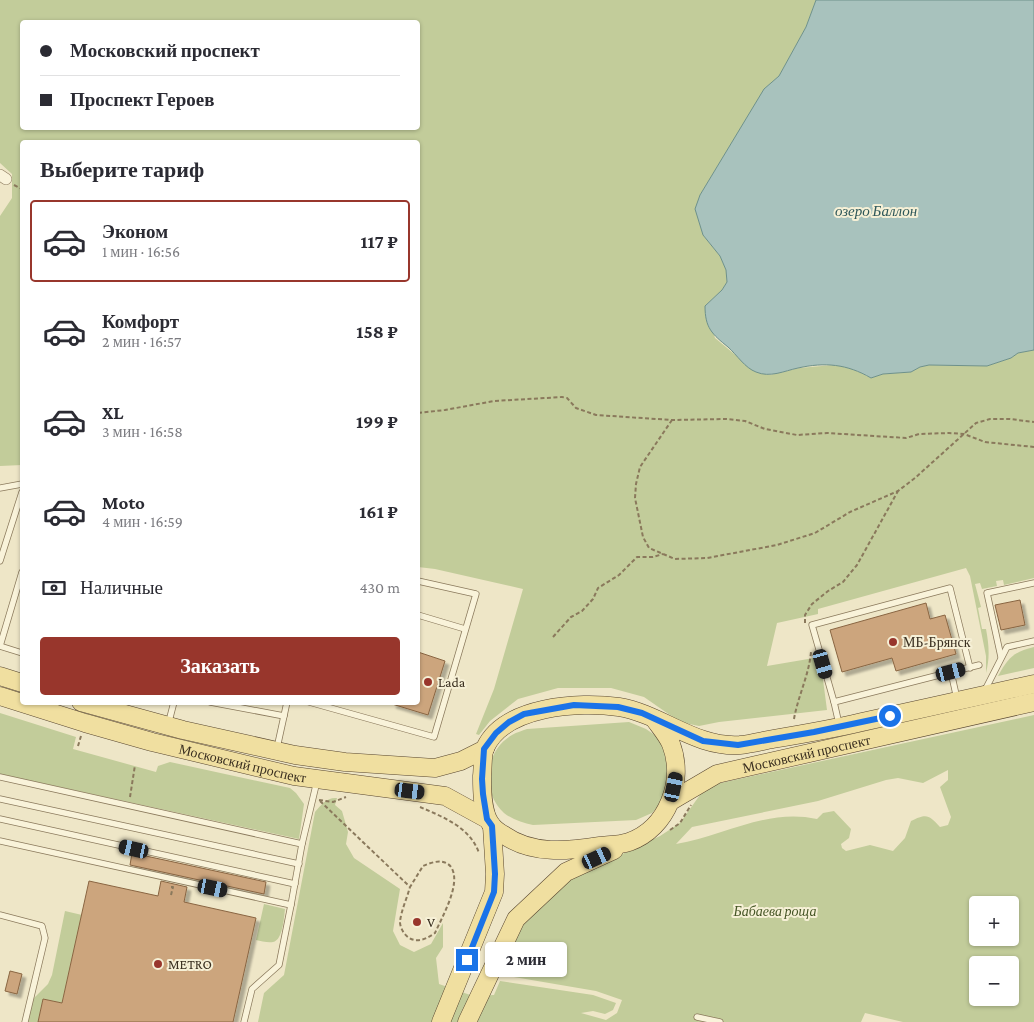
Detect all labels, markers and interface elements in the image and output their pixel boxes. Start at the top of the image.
text: Московский проспект [70,40,260,61]
text: Проспект Героев [70,89,214,110]
text: Выберите тариф [40,157,204,182]
water label: озеро Баллон [835,203,917,219]
icon: car [42,219,87,264]
text: Эконом [102,221,168,242]
text: 117 ₽ [360,231,398,252]
text: 1 мин · 16:56 [102,243,180,260]
icon: car [42,309,87,354]
text: Комфорт [102,311,179,332]
text: 158 ₽ [356,321,398,342]
text: 2 мин · 16:57 [102,333,181,350]
icon: car [42,399,87,444]
text: XL [102,402,124,423]
text: 199 ₽ [356,411,398,432]
text: 3 мин · 16:58 [102,423,183,440]
icon: car [42,489,87,534]
text: Moto [102,492,145,513]
text: 161 ₽ [359,501,398,522]
text: 4 мин · 16:59 [102,513,183,530]
icon: cash [40,574,68,602]
text: Наличные [80,577,163,598]
text: 430 m [359,579,400,596]
place label: МБ-Брянск [903,634,971,650]
marker: МБ-Брянск [887,636,899,648]
button: Заказать [40,637,400,695]
car [811,648,834,680]
car [934,661,967,683]
place label: Lada [438,674,466,690]
marker: Lada [422,676,434,688]
route start [879,705,901,727]
street label: Московский проспект [741,731,872,776]
street label: Московский проспект [177,741,307,786]
car [663,771,684,803]
car [394,782,425,800]
car [117,838,150,860]
car [580,845,613,871]
car [196,878,229,898]
map controls [969,896,1019,1006]
button: + [969,896,1019,946]
park label: Бабаева роща [732,903,817,919]
place label: V [427,914,435,930]
marker: V [411,916,423,928]
callout: 2 мин [484,942,567,978]
route end [456,949,478,971]
text: 2 мин [506,951,546,968]
place label: METRO [168,956,212,972]
button: − [969,956,1019,1006]
marker: METRO [152,958,164,970]

